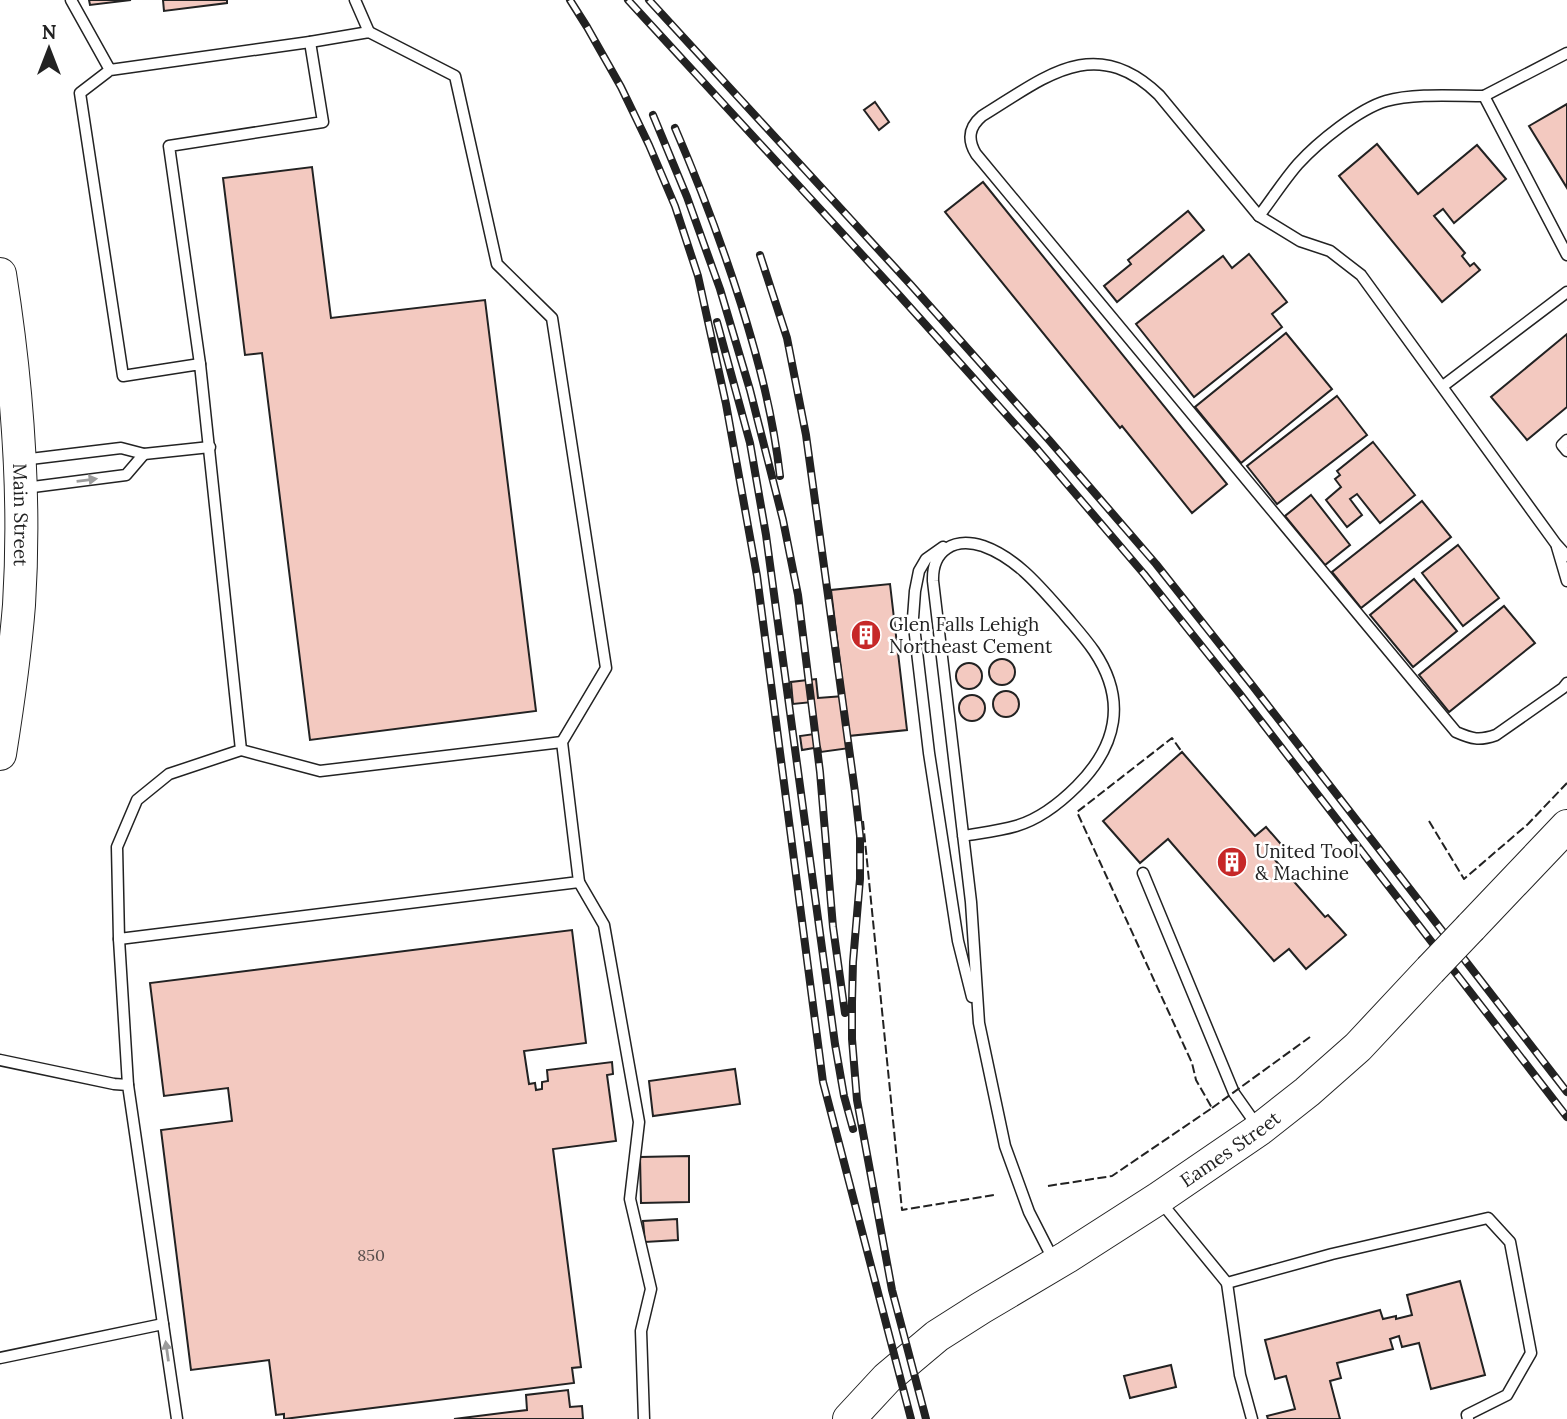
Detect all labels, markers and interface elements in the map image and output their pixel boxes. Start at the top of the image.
north arrow [14,14,84,84]
text: N [42,20,57,44]
street label: Main Street [8,463,33,567]
one-way arrow [76,475,98,486]
place label: Glen Falls Lehigh Northeast Cement [889,612,1053,658]
building icon: Glen Falls Lehigh Northeast Cement [849,618,883,652]
place label: United Tool & Machine [1255,839,1359,885]
building icon: United Tool & Machine [1215,845,1249,879]
street label: Eames Street [1175,1105,1286,1192]
house number: 850 [357,1245,385,1265]
one-way arrow [161,1340,172,1362]

